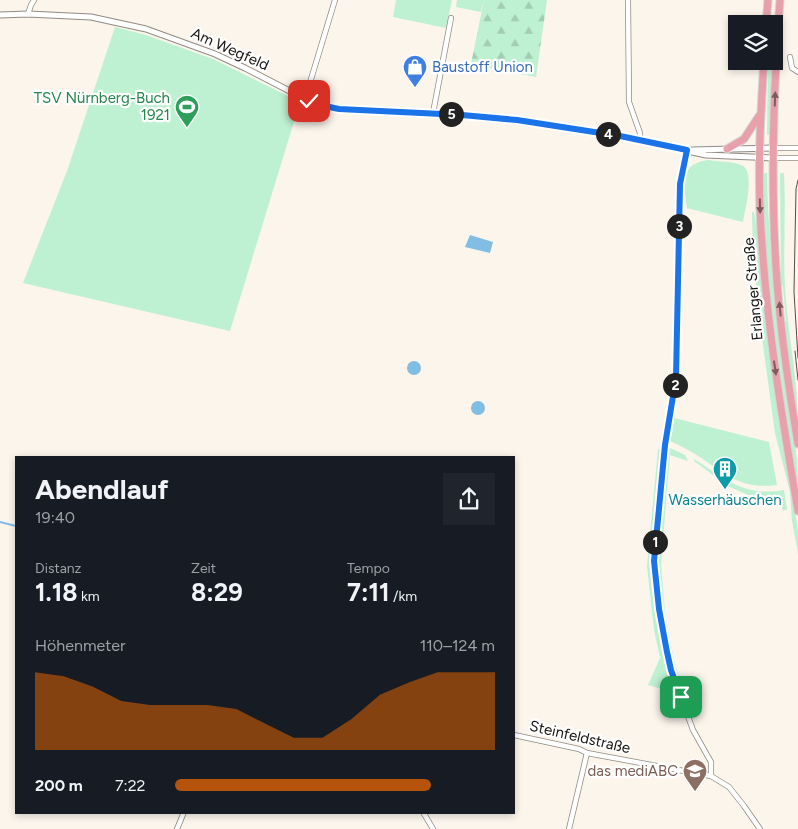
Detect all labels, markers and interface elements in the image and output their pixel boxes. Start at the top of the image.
map controls [728,15,783,70]
button: layers [728,15,783,70]
street label: Am Wegfeld [188,24,272,74]
shop icon: Baustoff Union [402,54,428,88]
place label: Baustoff Union [432,58,533,76]
pin [288,80,330,122]
icon: check [295,87,323,115]
place label: TSV Nürnberg-Buch 1921 [34,89,170,124]
one-way arrow [771,91,779,107]
sports icon: TSV Nürnberg-Buch 1921 [174,94,200,128]
pin: 5 [438,102,464,126]
text: 5 [447,106,456,123]
pin: 4 [596,122,620,146]
text: 4 [604,126,613,143]
one-way arrow [756,198,764,214]
pin: 3 [666,214,692,238]
text: 3 [676,218,683,235]
street label: Erlanger Straße [740,237,766,341]
one-way arrow [775,301,783,317]
one-way arrow [771,360,779,376]
pin: 2 [662,372,688,398]
text: 2 [671,377,680,394]
building icon: Wasserhäuschen [712,456,738,490]
text: Abendlauf [35,472,168,506]
button: share [443,473,495,525]
place label: Wasserhäuschen [668,491,782,509]
text: 19:40 [35,508,75,527]
pin: 1 [642,530,668,554]
text: 1 [653,534,658,551]
text: Distanz [35,560,82,577]
text: Zeit [191,560,216,577]
text: Tempo [347,560,390,577]
text: 1.18 [35,577,78,607]
text: 8:29 [191,577,243,607]
text: 7:11 [347,577,390,607]
text: km [78,588,100,605]
text: /km [390,588,417,605]
text: Höhenmeter [35,636,125,655]
text: 110–124 m [420,636,495,655]
pin [660,676,702,718]
icon: arrive [667,683,695,711]
street label: Steinfeldstraße [528,717,632,757]
school or university icon: das mediABC [682,758,708,792]
place label: das mediABC [588,762,678,780]
text: 200 m [35,776,83,795]
text: 7:22 [115,776,146,795]

